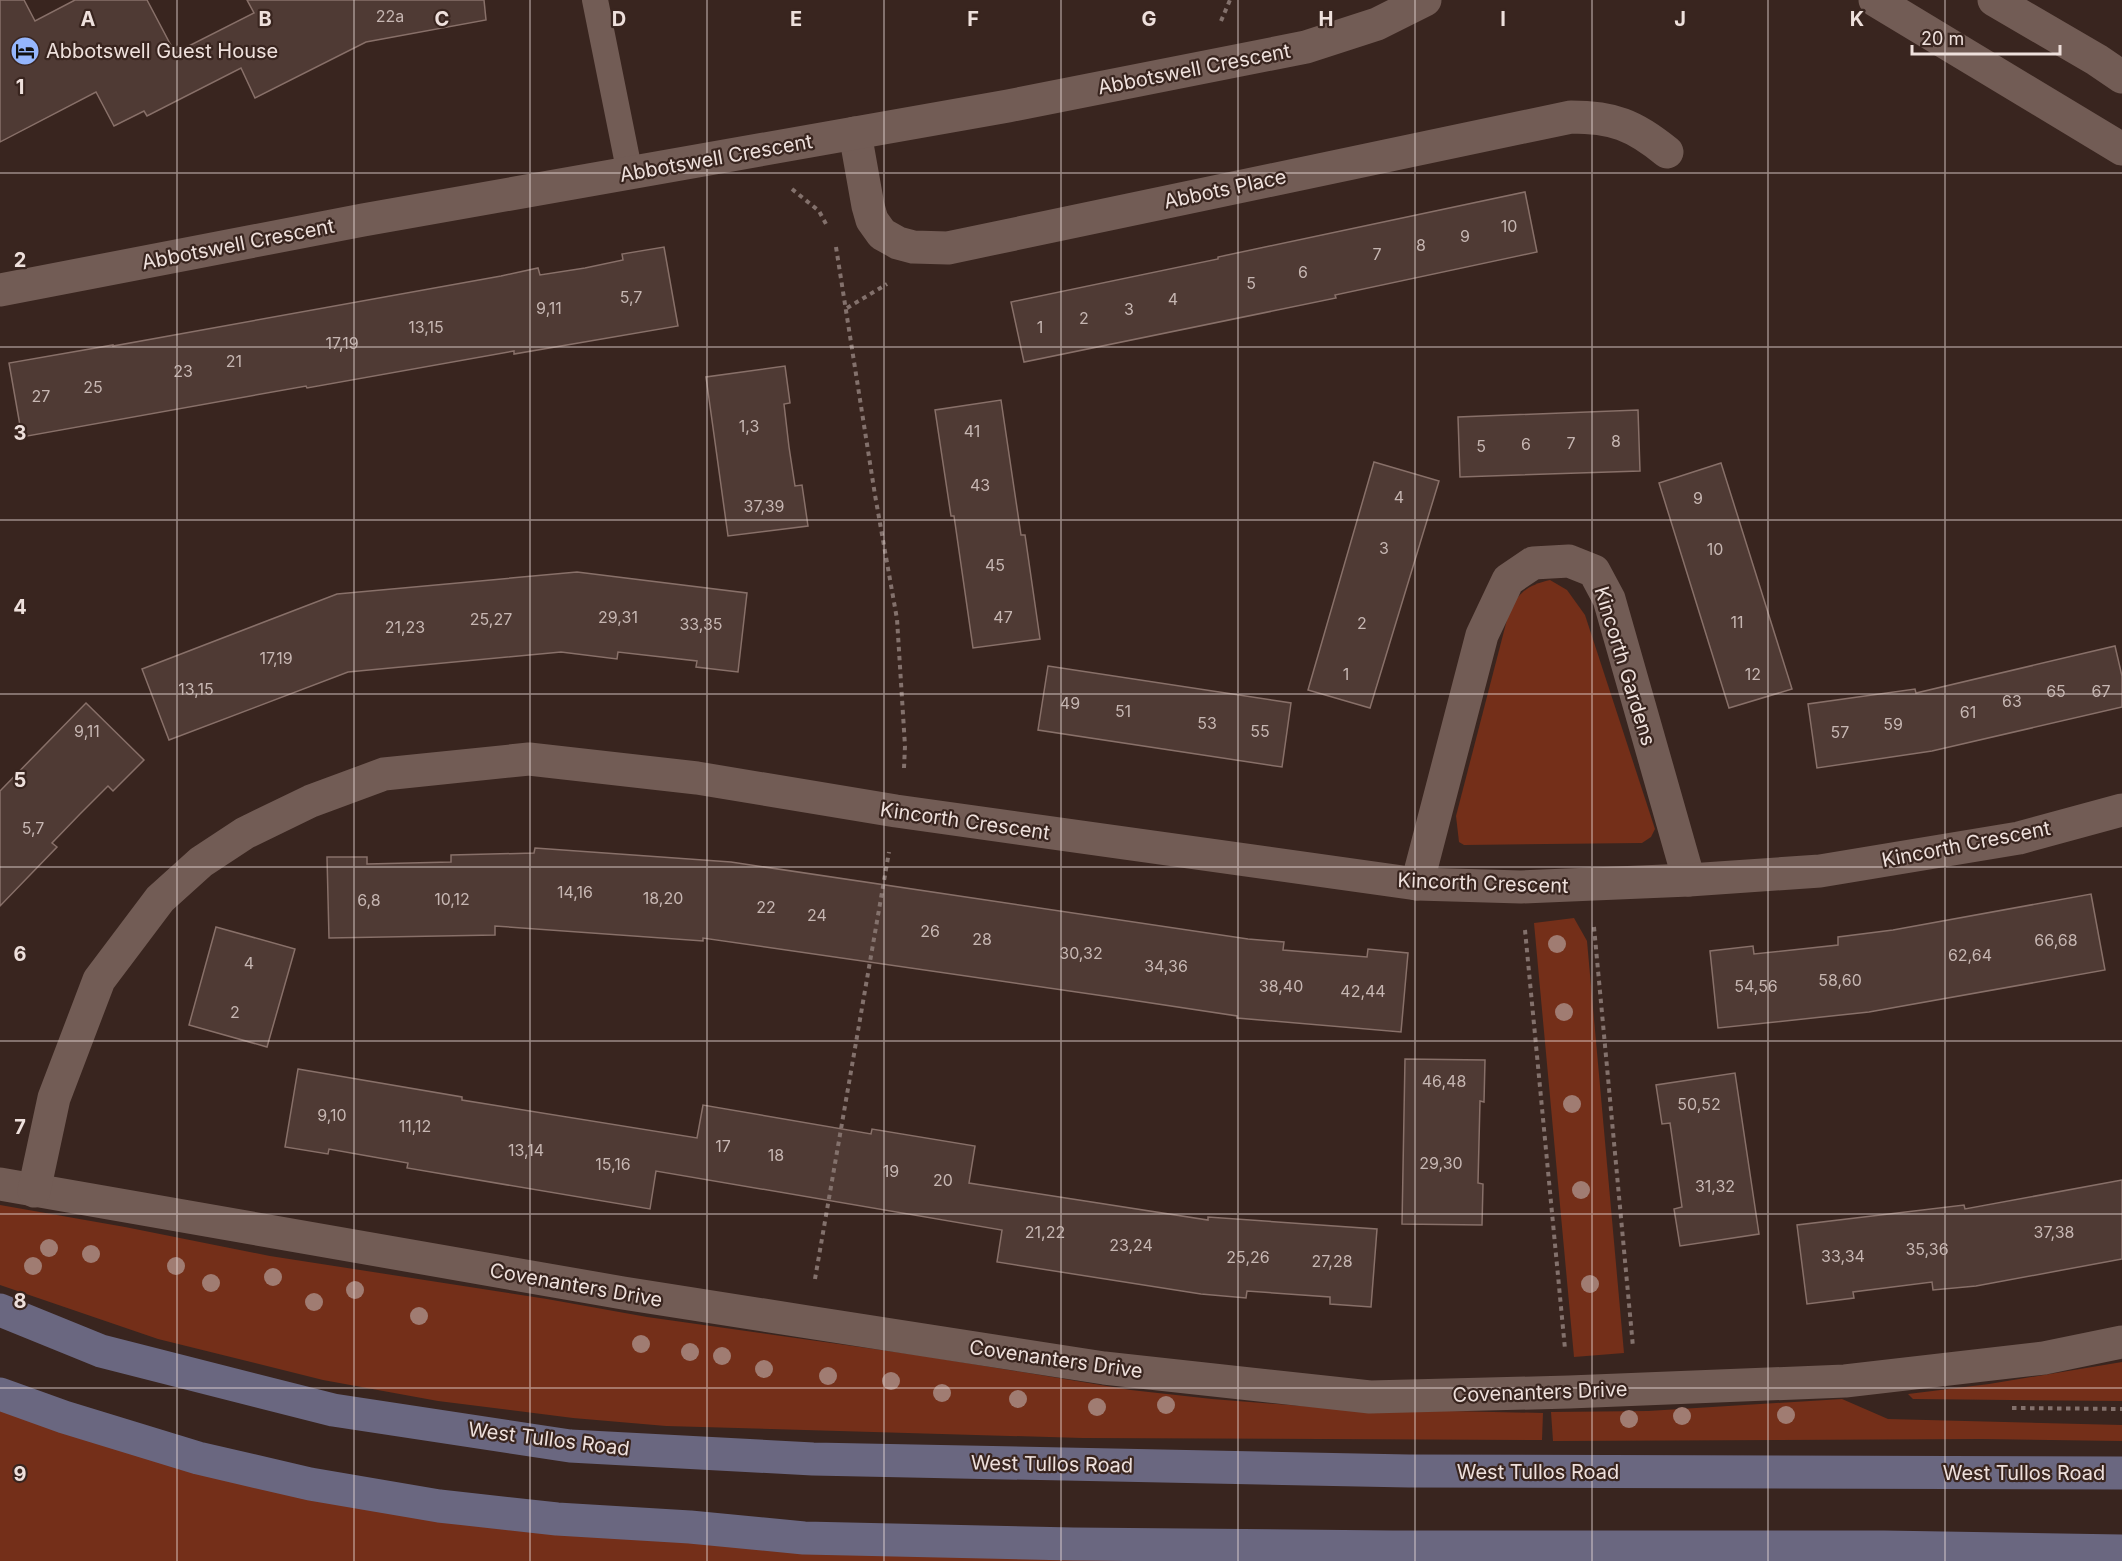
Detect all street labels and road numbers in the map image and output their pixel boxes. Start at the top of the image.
street label: Abbotswell Crescent [1096,38,1293,99]
street label: Abbotswell Crescent [618,129,815,187]
street label: Abbots Place [1161,164,1289,214]
street label: Abbotswell Crescent [140,213,337,274]
street label: Kincorth Gardens [1589,583,1661,749]
street label: Kincorth Crescent [879,797,1052,845]
street label: Kincorth Crescent [1880,816,2053,872]
street label: Kincorth Crescent [1397,868,1569,898]
street label: Covenanters Drive [488,1258,664,1312]
street label: Covenanters Drive [968,1335,1144,1383]
street label: Covenanters Drive [1452,1377,1628,1407]
street label: West Tullos Road [467,1417,631,1461]
street label: West Tullos Road [971,1451,1133,1477]
street label: West Tullos Road [1457,1460,1619,1484]
street label: West Tullos Road [1943,1461,2105,1485]

